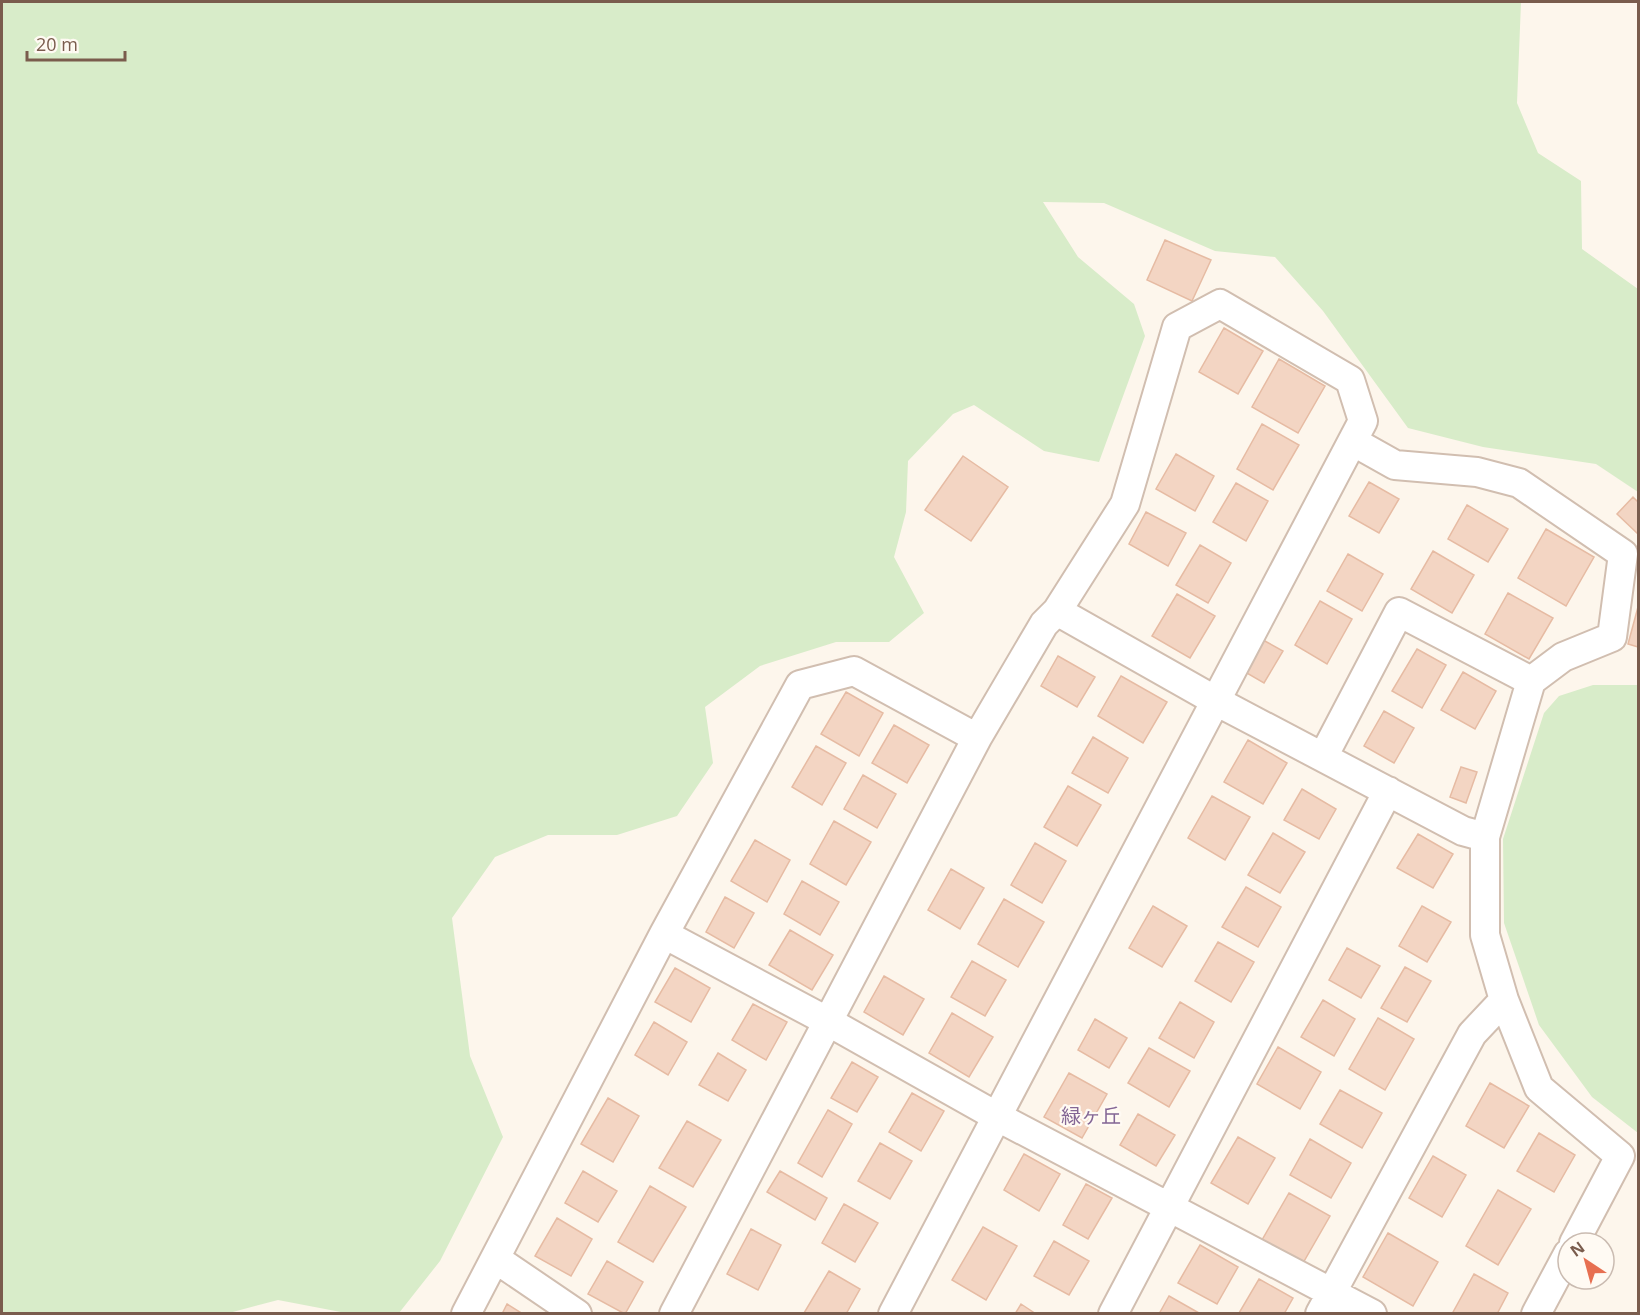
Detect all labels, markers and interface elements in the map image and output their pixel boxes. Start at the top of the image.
scale bar [27,24,124,62]
text: 20 m [36,32,78,56]
district label: 緑ヶ丘 [1061,1102,1121,1129]
north arrow [1556,1231,1616,1291]
text: N [1565,1236,1589,1262]

